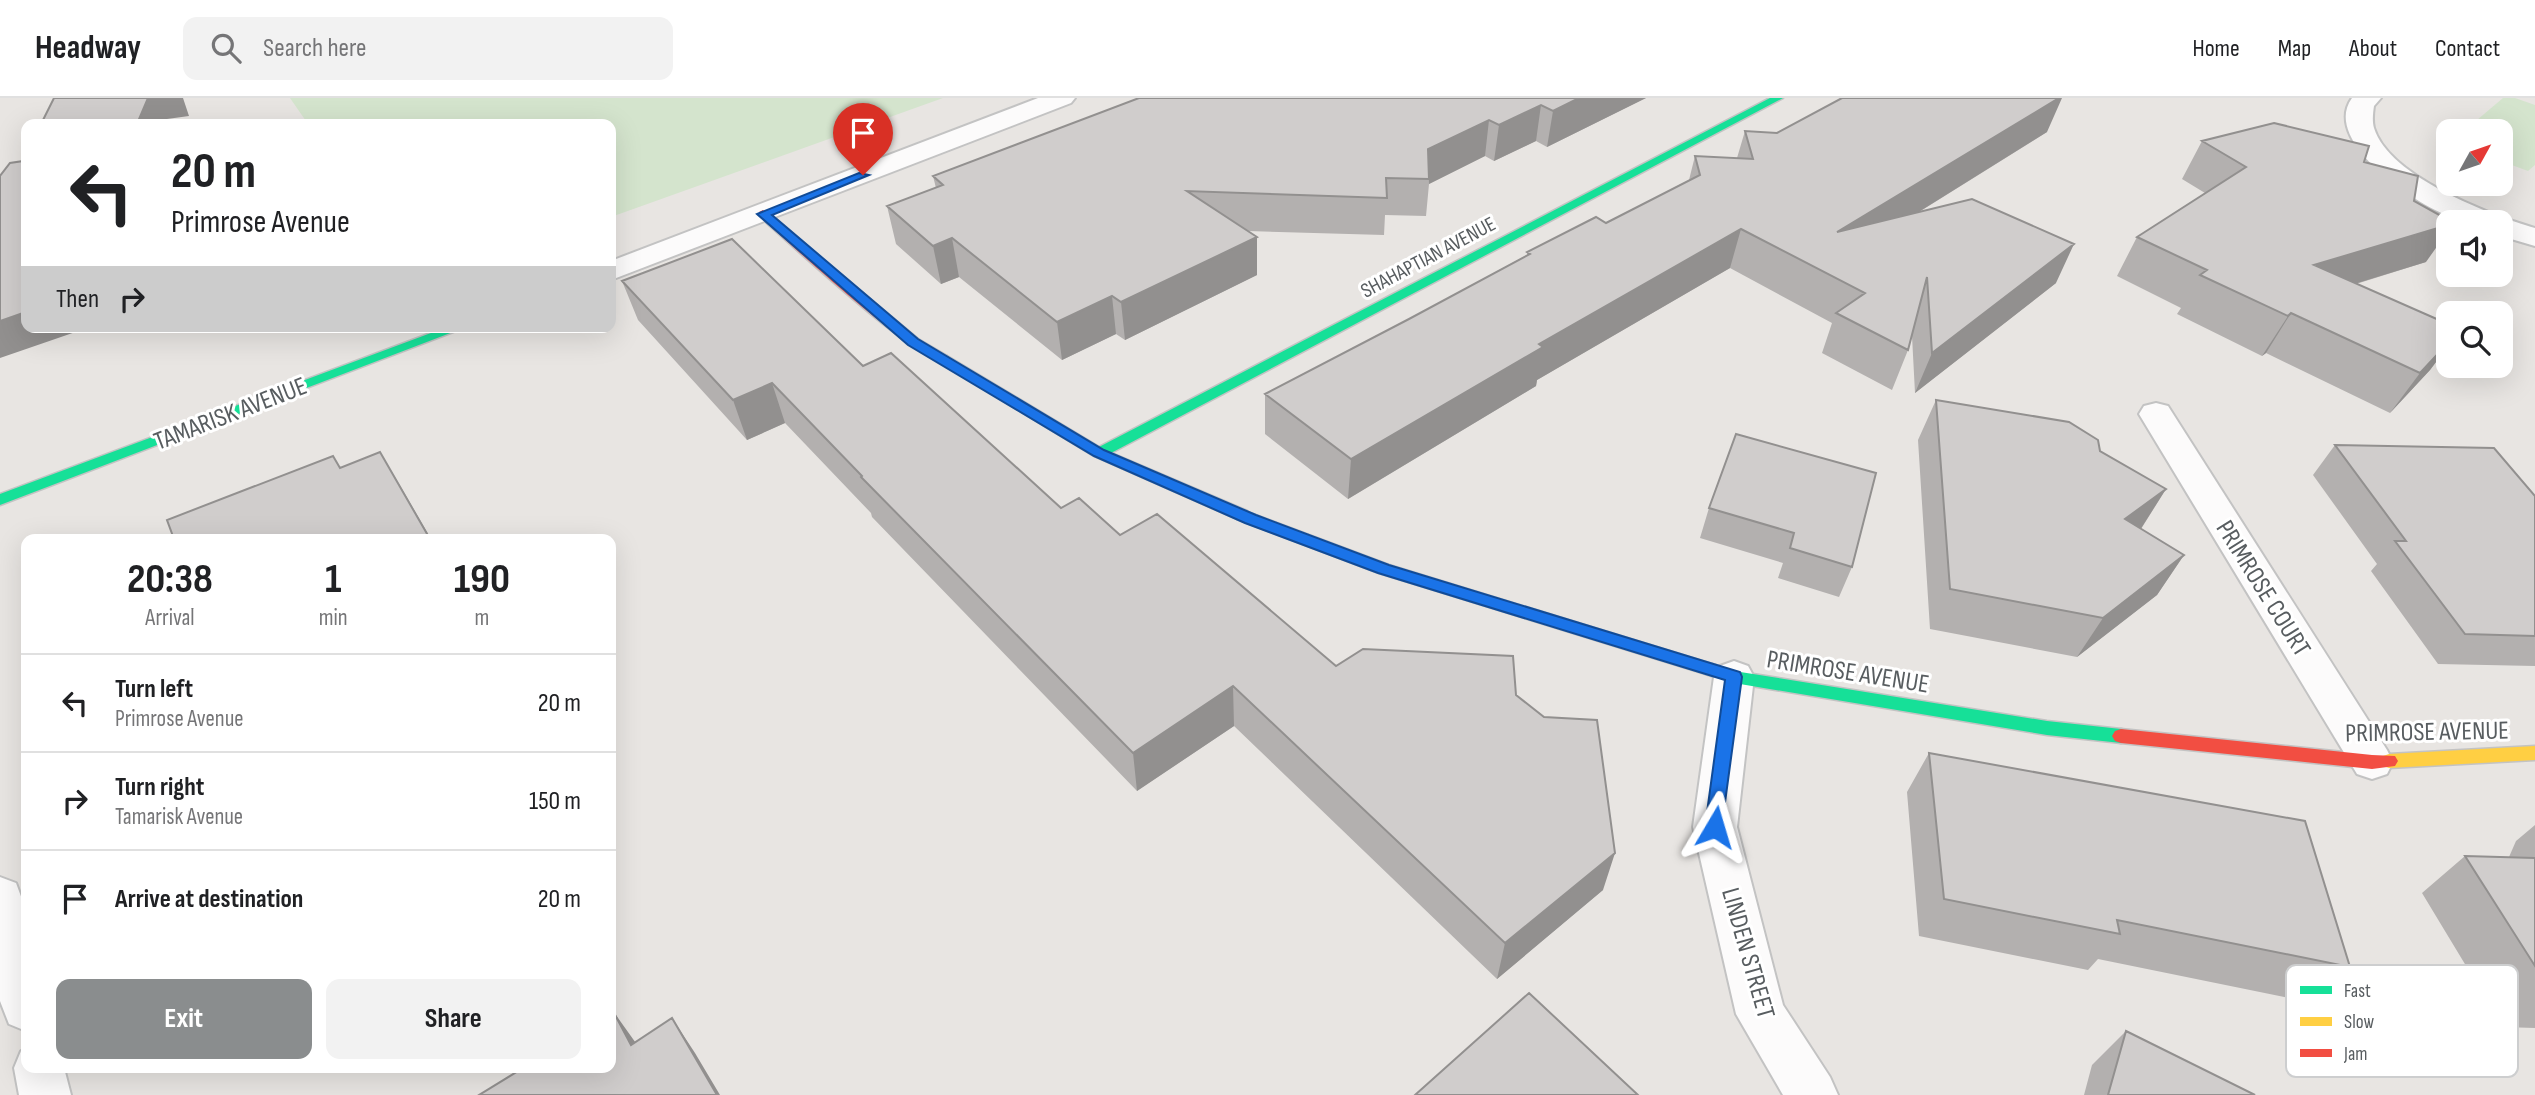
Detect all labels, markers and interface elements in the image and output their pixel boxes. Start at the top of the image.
search box [183,17,673,80]
text: Headway [35,28,141,68]
icon: search [207,29,245,67]
text: Search here [263,33,366,64]
text: Home [2192,34,2240,63]
text: Map [2278,34,2311,63]
text: About [2349,34,2397,63]
text: Contact [2435,34,2500,63]
pin [833,103,893,175]
icon: arrive [844,114,882,152]
north arrow [2436,119,2513,196]
map controls [2436,119,2513,378]
text: 20 m [171,143,256,202]
icon: left [56,147,147,238]
text: Primrose Avenue [171,203,350,242]
button: sound [2436,210,2513,287]
street label: SHAHAPTIAN AVENUE [1356,211,1500,304]
icon: right [113,280,151,318]
text: Then [56,284,99,315]
button: search [2436,301,2513,378]
street label: TAMARISK AVENUE [150,371,311,458]
street label: PRIMROSE COURT [2209,515,2317,663]
text: 20:38 [127,554,213,605]
text: 1 [325,554,341,605]
text: 190 [454,554,510,605]
text: Arrival [145,604,195,632]
text: min [319,604,348,632]
text: m [474,604,489,632]
street label: PRIMROSE AVENUE [1764,644,1931,701]
text: Turn left [115,674,193,705]
icon: left [56,684,94,722]
text: 20 m [538,688,581,719]
text: Primrose Avenue [115,705,244,733]
street label: PRIMROSE AVENUE [2345,716,2509,749]
text: Turn right [115,772,204,803]
icon: right [56,782,94,820]
text: 150 m [529,786,581,817]
position arrow [1678,790,1752,864]
text: Tamarisk Avenue [115,803,243,831]
icon: arrive [56,880,94,918]
text: Arrive at destination [115,884,303,915]
text: 20 m [538,884,581,915]
street label: LINDEN STREET [1714,884,1781,1022]
legend [2286,965,2518,1077]
button: Exit [56,979,312,1059]
button: Share [326,979,581,1059]
text: Fast [2344,980,2371,1003]
text: Slow [2344,1011,2374,1034]
text: Jam [2343,1043,2367,1066]

